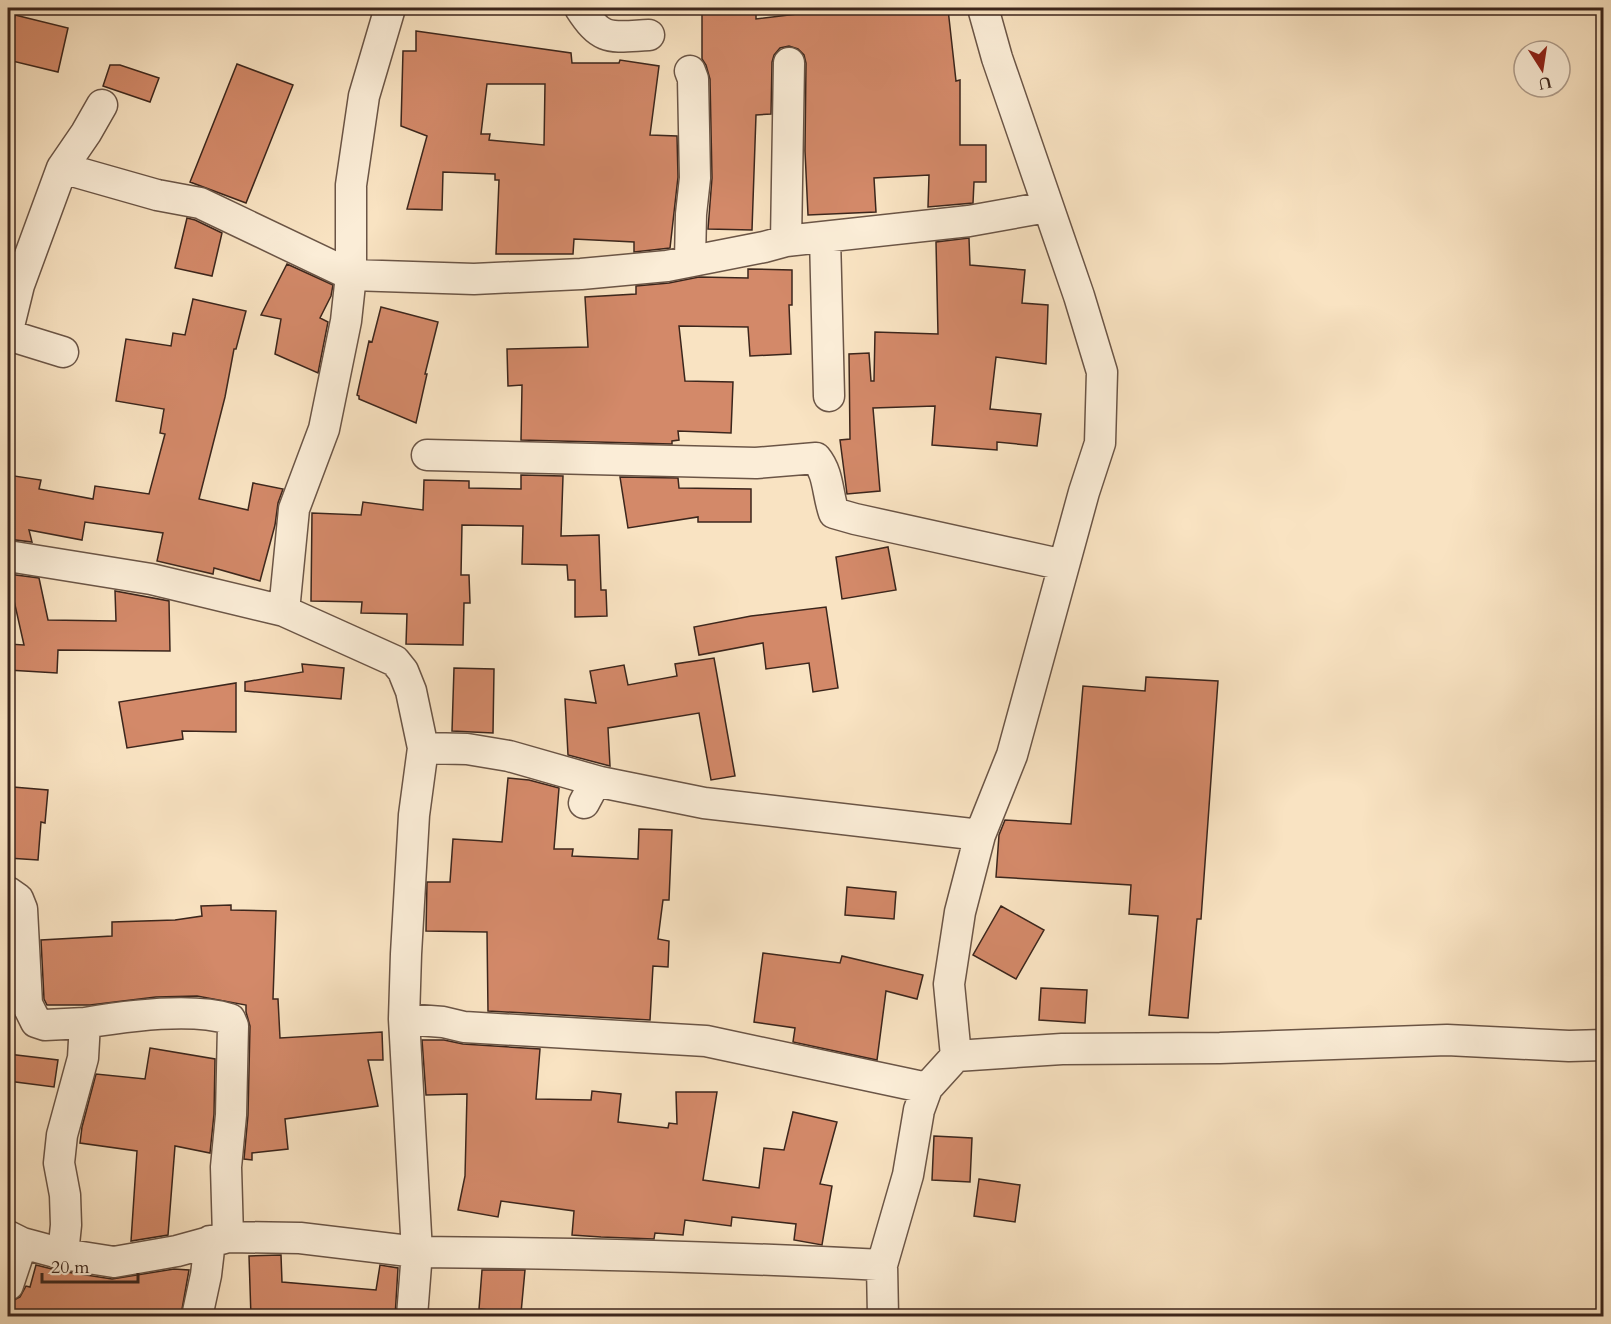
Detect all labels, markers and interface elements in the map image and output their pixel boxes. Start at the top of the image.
north arrow [1512,39,1572,99]
text: U [1536,71,1554,95]
scale bar [42,1246,138,1284]
text: 20 m [51,1255,90,1280]

